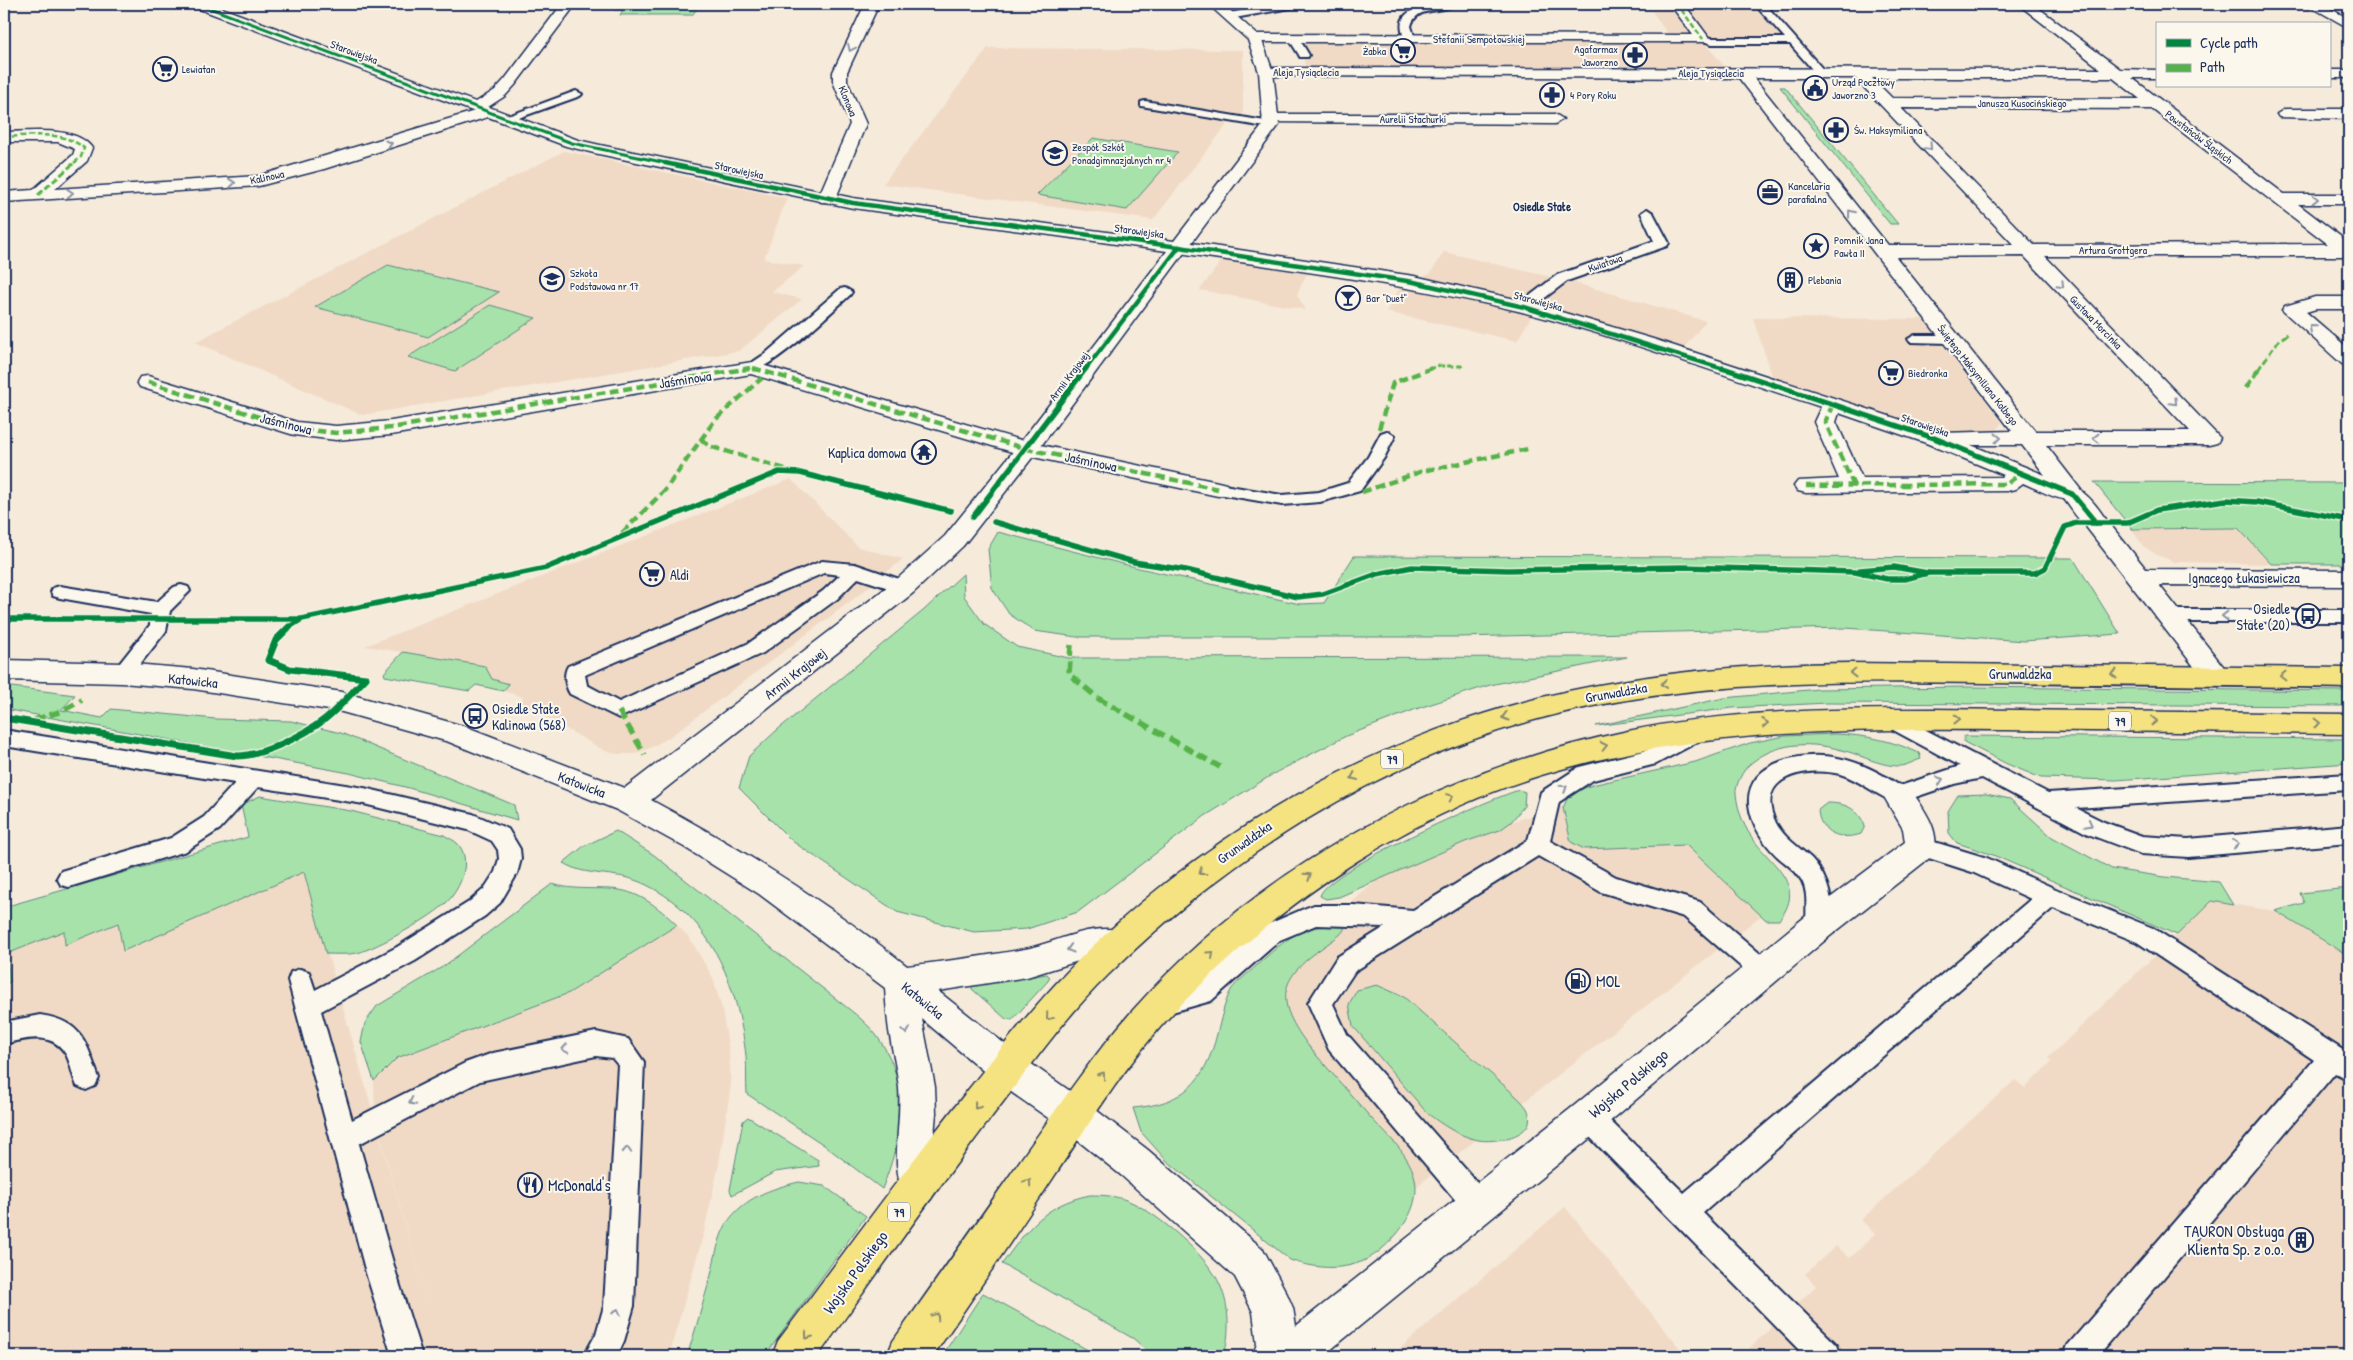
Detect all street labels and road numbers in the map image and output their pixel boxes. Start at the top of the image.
street label: Stefanii Sempołowskiej [1433,32,1525,46]
street label: Starowiejska [328,37,380,67]
street label: Aleja Tysiąclecia [1273,65,1339,79]
street label: Aleja Tysiąclecia [1678,66,1744,80]
street label: Klonowa [836,84,861,119]
street label: Janusza Kusocińskiego [1977,96,2067,110]
street label: Powstańców Śląskich [2162,107,2236,167]
street label: Aurelii Stachurki [1380,112,1446,126]
street label: Starowiejska [713,158,765,182]
street label: Kalinowa [249,166,286,187]
street label: Starowiejska [1114,221,1165,241]
street label: Artura Grottgera [2079,243,2148,257]
street label: Kwiatowa [1586,250,1625,275]
street label: Starowiejska [1512,288,1564,314]
street label: Gustawa Morcinka [2067,292,2126,352]
street label: Świętego Maksymiliana Kolbego [1934,322,2022,429]
street label: Armii Krajowej [1046,349,1092,403]
street label: Jaśminowa [658,365,713,393]
street label: Jaśminowa [258,407,314,439]
street label: Starowiejska [1899,410,1951,440]
street label: Jaśminowa [1063,446,1119,476]
street label: Ignacego Łukasiewicza [2188,568,2300,588]
street label: Armii Krajowej [760,643,831,704]
street label: Grunwaldzka [1989,664,2052,683]
street label: Katowicka [167,668,219,692]
street label: Grunwaldzka [1584,677,1649,707]
road number: 79 [2109,711,2131,730]
road number: 79 [1381,750,1403,769]
street label: Katowicka [555,766,609,802]
street label: Grunwaldzka [1213,816,1275,868]
street label: Katowicka [898,977,949,1023]
street label: Wojska Polskiego [1584,1043,1673,1123]
road number: 79 [888,1202,910,1222]
street label: Wojska Polskiego [817,1226,893,1318]

